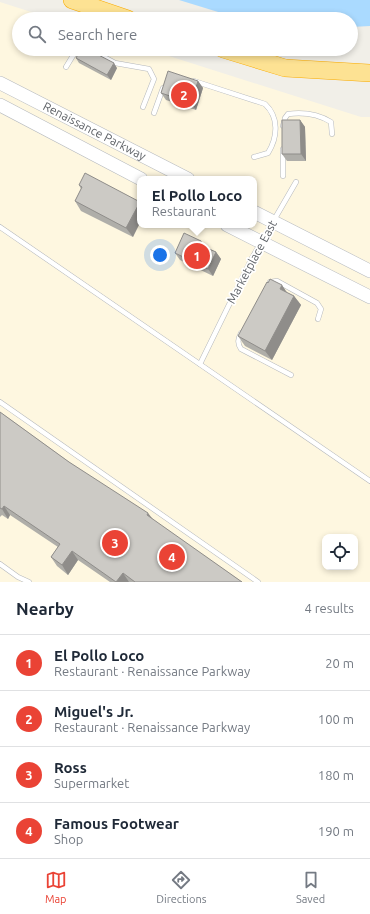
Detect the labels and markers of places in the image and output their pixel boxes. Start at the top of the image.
pin: 2 [171,80,197,110]
pin: 1 [184,241,210,271]
pin: 3 [102,528,128,558]
pin: 4 [159,542,185,572]

